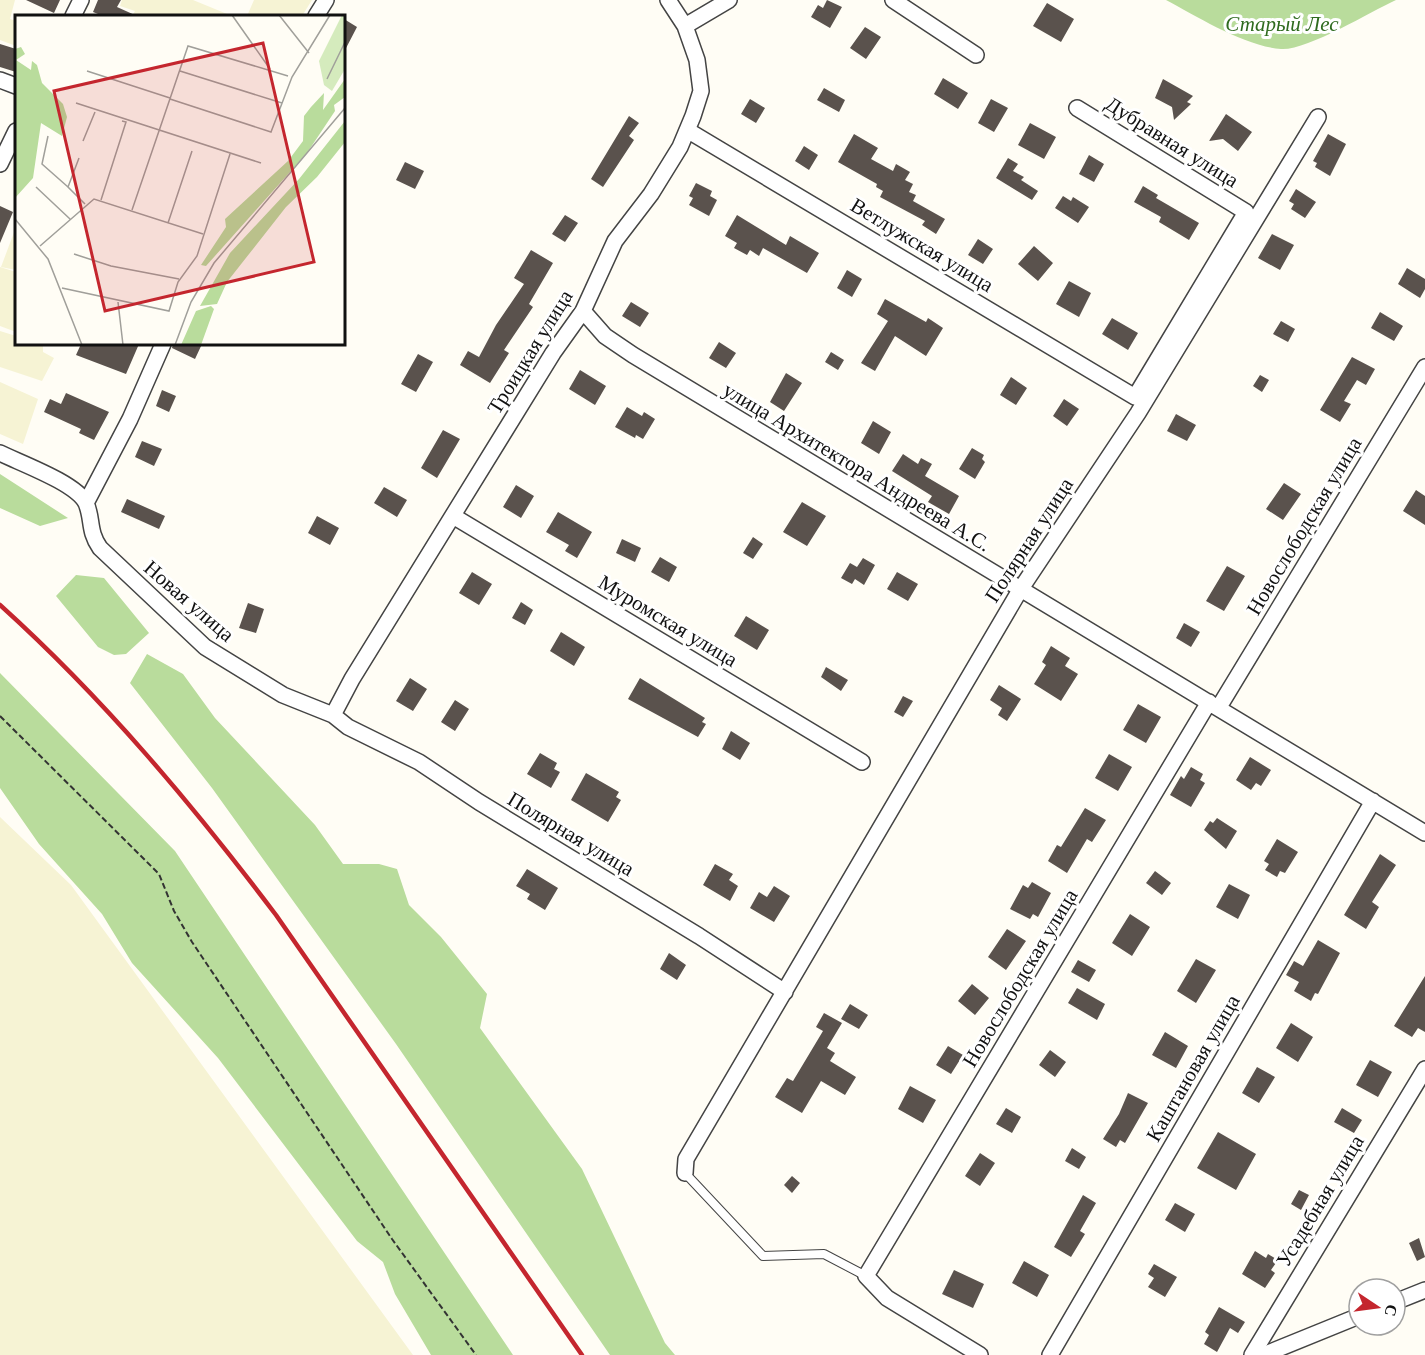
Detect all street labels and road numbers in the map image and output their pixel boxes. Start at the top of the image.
street label: Дубравная улица [1101,91,1244,193]
street label: Ветлужская улица [846,193,998,297]
street label: Троицкая улица [482,285,578,418]
street label: улица Архитектора Андреева А.С. [719,378,995,556]
street label: Новослободская улица [1241,432,1367,619]
street label: Полярная улица [980,473,1078,607]
street label: Новая улица [139,555,239,647]
street label: Муромская улица [594,570,742,672]
street label: Полярная улица [503,787,639,882]
street label: Новослободская улица [957,884,1083,1071]
street label: Каштановая улица [1141,990,1245,1146]
street label: Усадебная улица [1271,1130,1369,1271]

